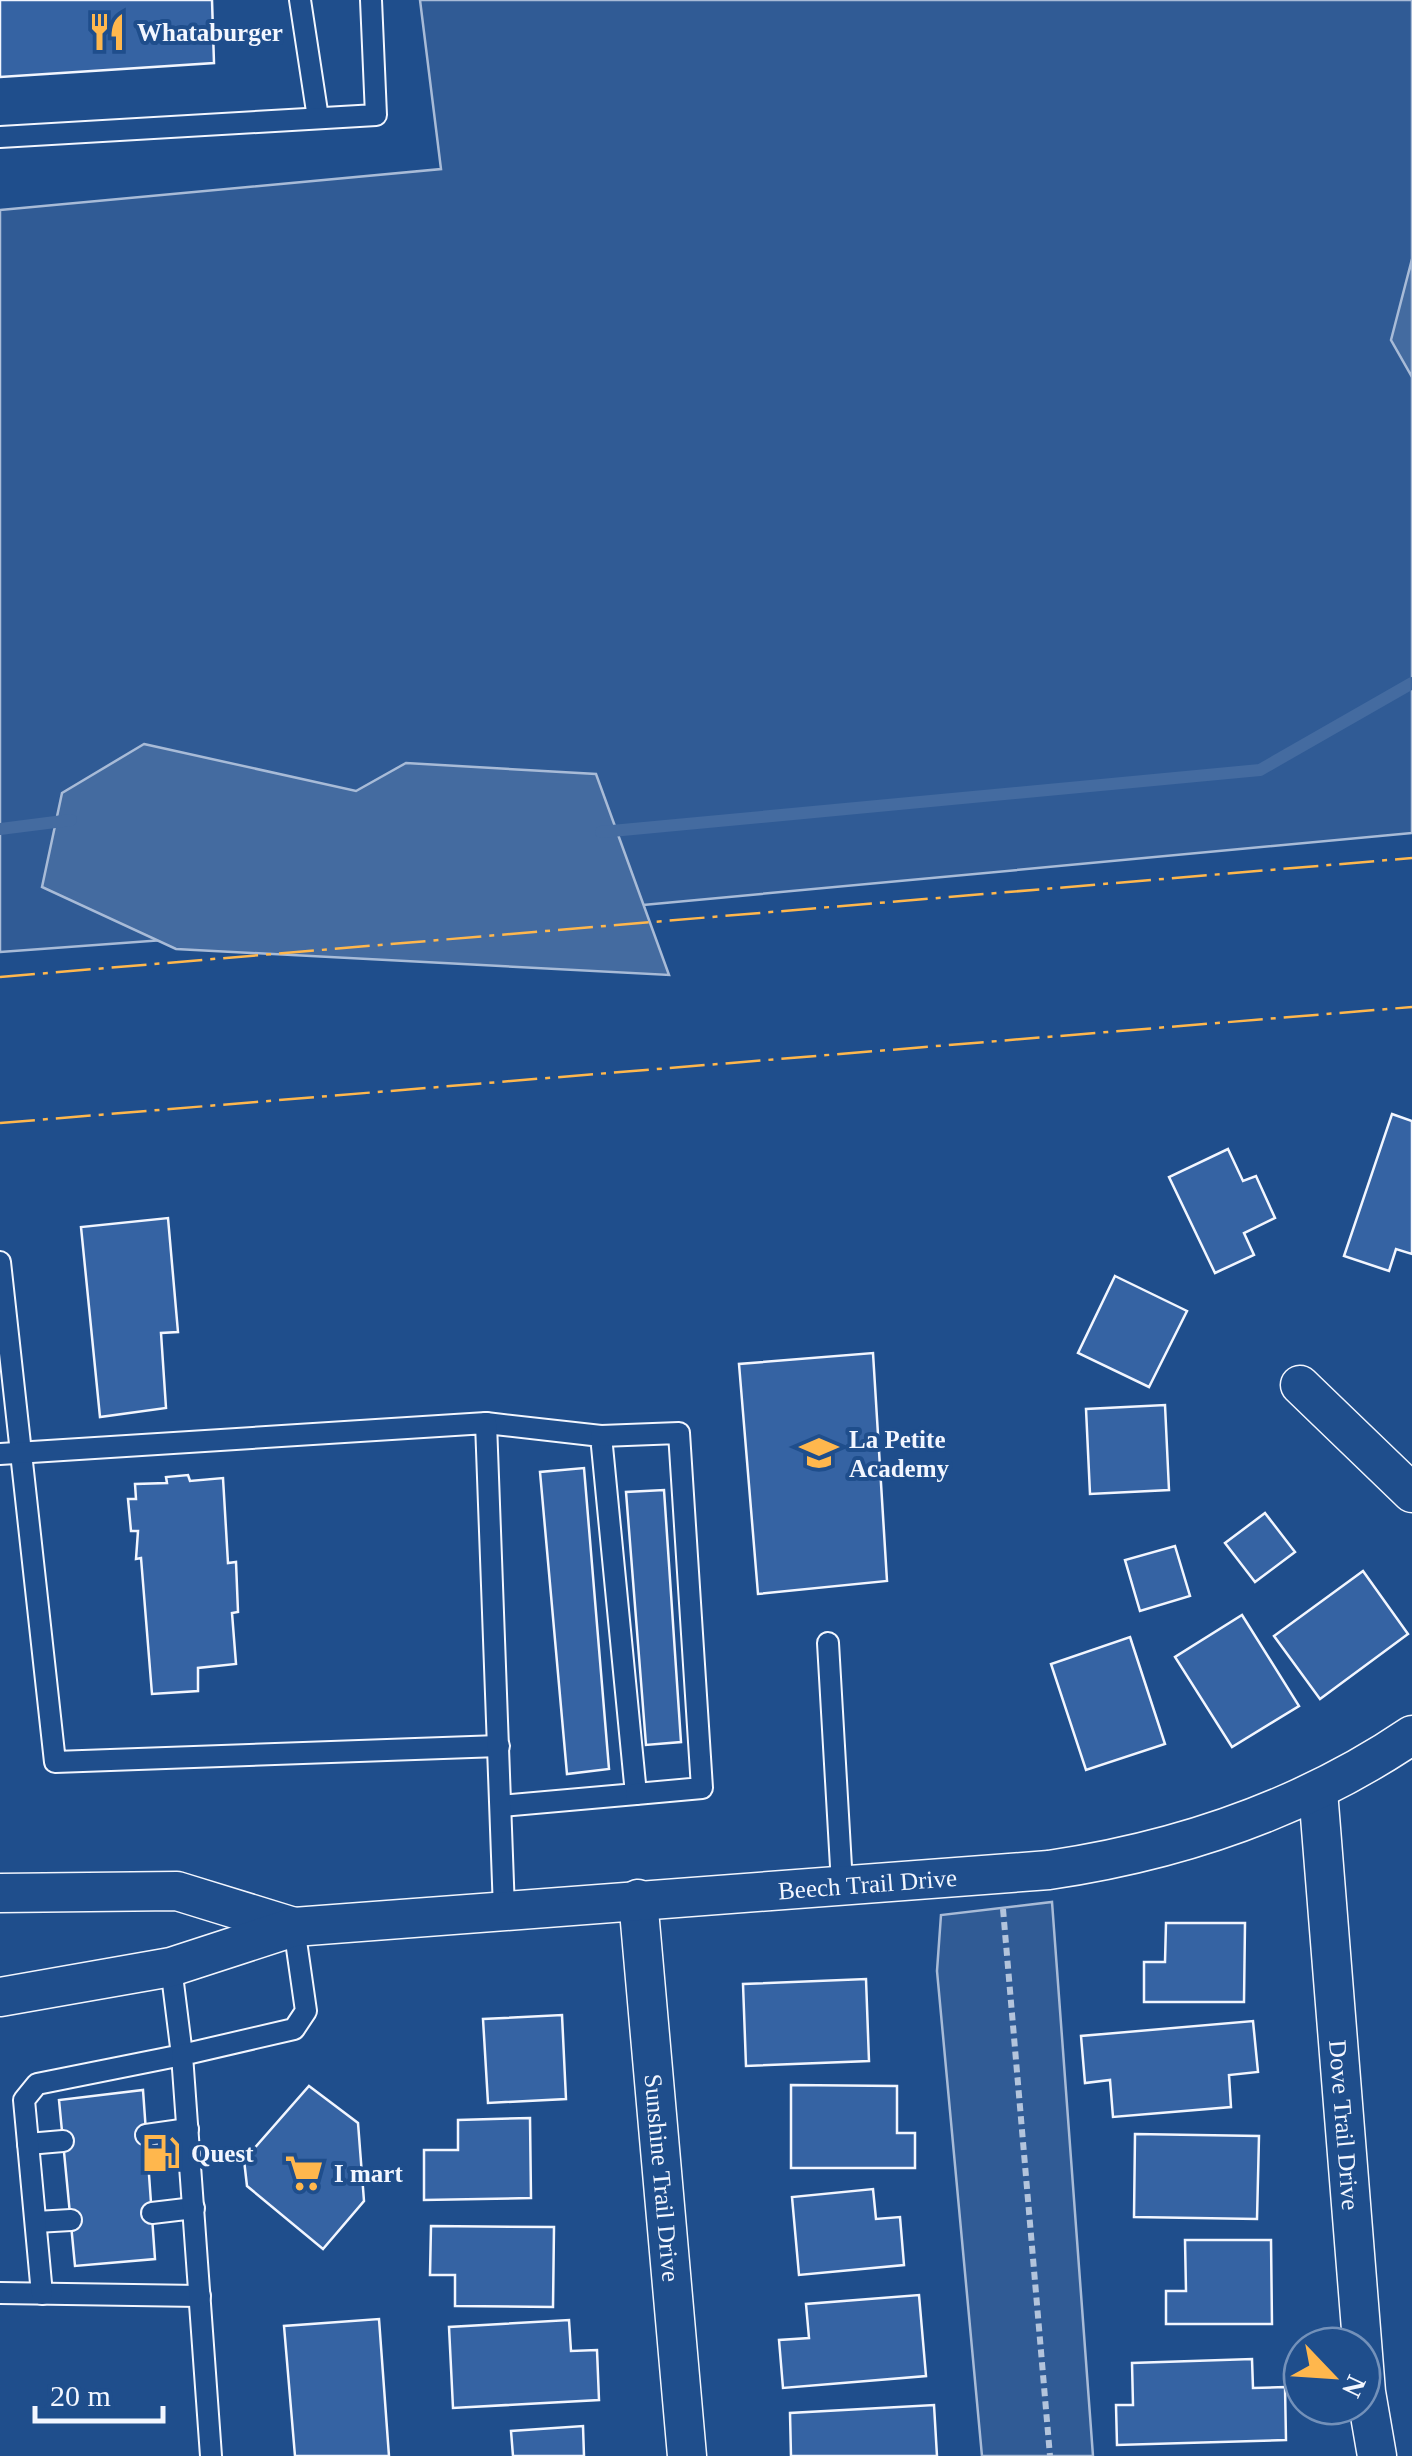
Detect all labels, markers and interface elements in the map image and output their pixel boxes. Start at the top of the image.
restaurant icon: Whataburger [86,11,128,53]
place label: Whataburger [137,19,283,46]
place label: La Petite Academy [849,1426,949,1482]
school or university icon: La Petite Academy [798,1432,840,1474]
street label: Beech Trail Drive [777,1863,958,1904]
street label: Dove Trail Drive [1324,2039,1365,2211]
street label: Sunshine Trail Drive [640,2073,685,2283]
fuel station icon: Quest [140,2132,182,2174]
place label: Quest [191,2140,254,2167]
supermarket icon: I mart [283,2152,325,2194]
place label: I mart [334,2160,403,2187]
north arrow [1282,2326,1382,2426]
scale bar [35,2361,162,2423]
text: N [1336,2371,1373,2402]
text: 20 m [50,2379,111,2412]

